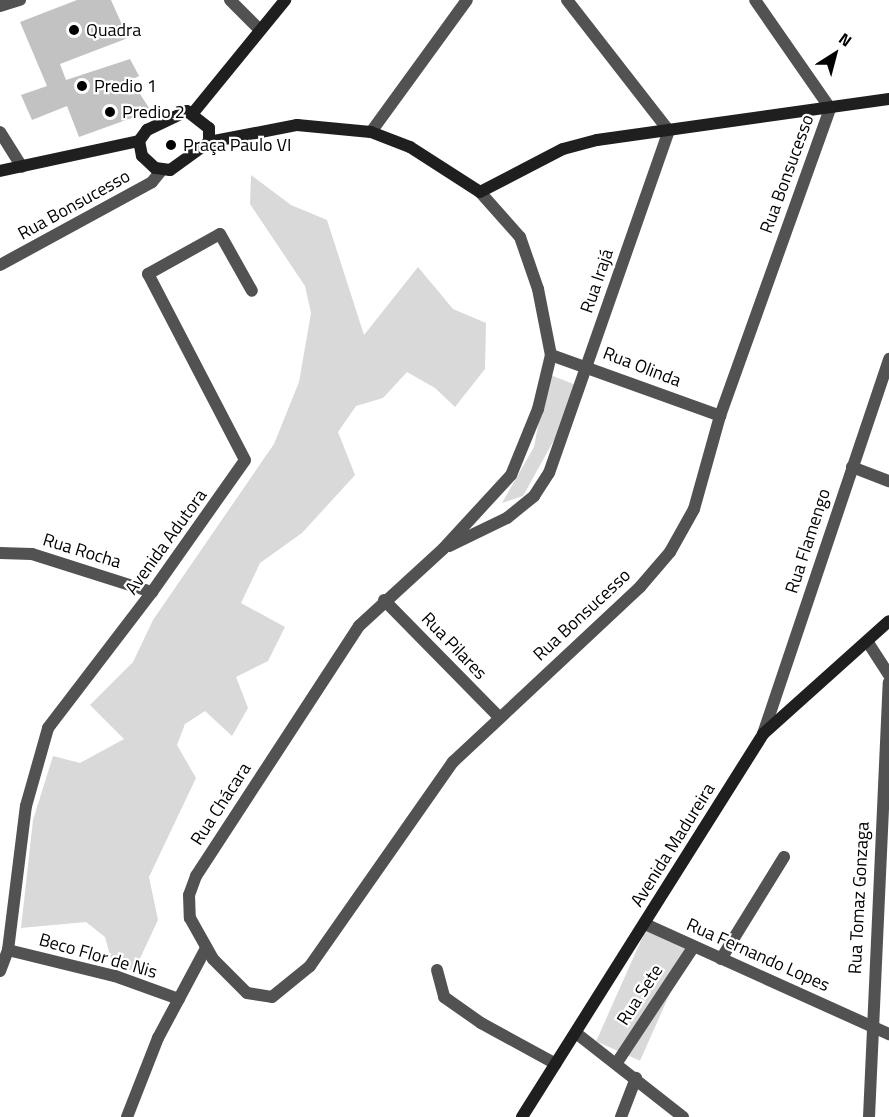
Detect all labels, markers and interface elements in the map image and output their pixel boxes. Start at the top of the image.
place label: Quadra [86,19,141,41]
marker: Quadra [67,23,81,37]
north arrow [805,24,865,84]
text: N [834,26,857,52]
place label: Predio 1 [94,75,157,97]
marker: Predio 1 [75,79,89,93]
place label: Predio 2 [122,101,185,123]
marker: Predio 2 [103,105,117,119]
street label: Rua Bonsucesso [756,112,818,236]
place label: Praça Paulo VI [183,134,291,156]
marker: Praça Paulo VI [164,138,178,152]
street label: Rua Bonsucesso [14,165,134,245]
street label: Rua Irajá [576,246,618,316]
street label: Rua Olinda [600,342,684,392]
street label: Avenida Adutora [121,485,211,599]
street label: Rua Flamengo [781,486,835,596]
street label: Rua Rocha [40,529,124,573]
street label: Rua Bonsucesso [529,565,635,665]
street label: Rua Pilares [417,608,491,684]
street label: Rua Chácara [186,759,256,849]
street label: Avenida Madureira [626,779,720,911]
street label: Rua Tomaz Gonzaga [844,821,874,975]
street label: Rua Fernando Lopes [683,914,833,996]
street label: Beco Flor de Nis [37,929,159,983]
street label: Rua Sete [612,961,668,1029]

